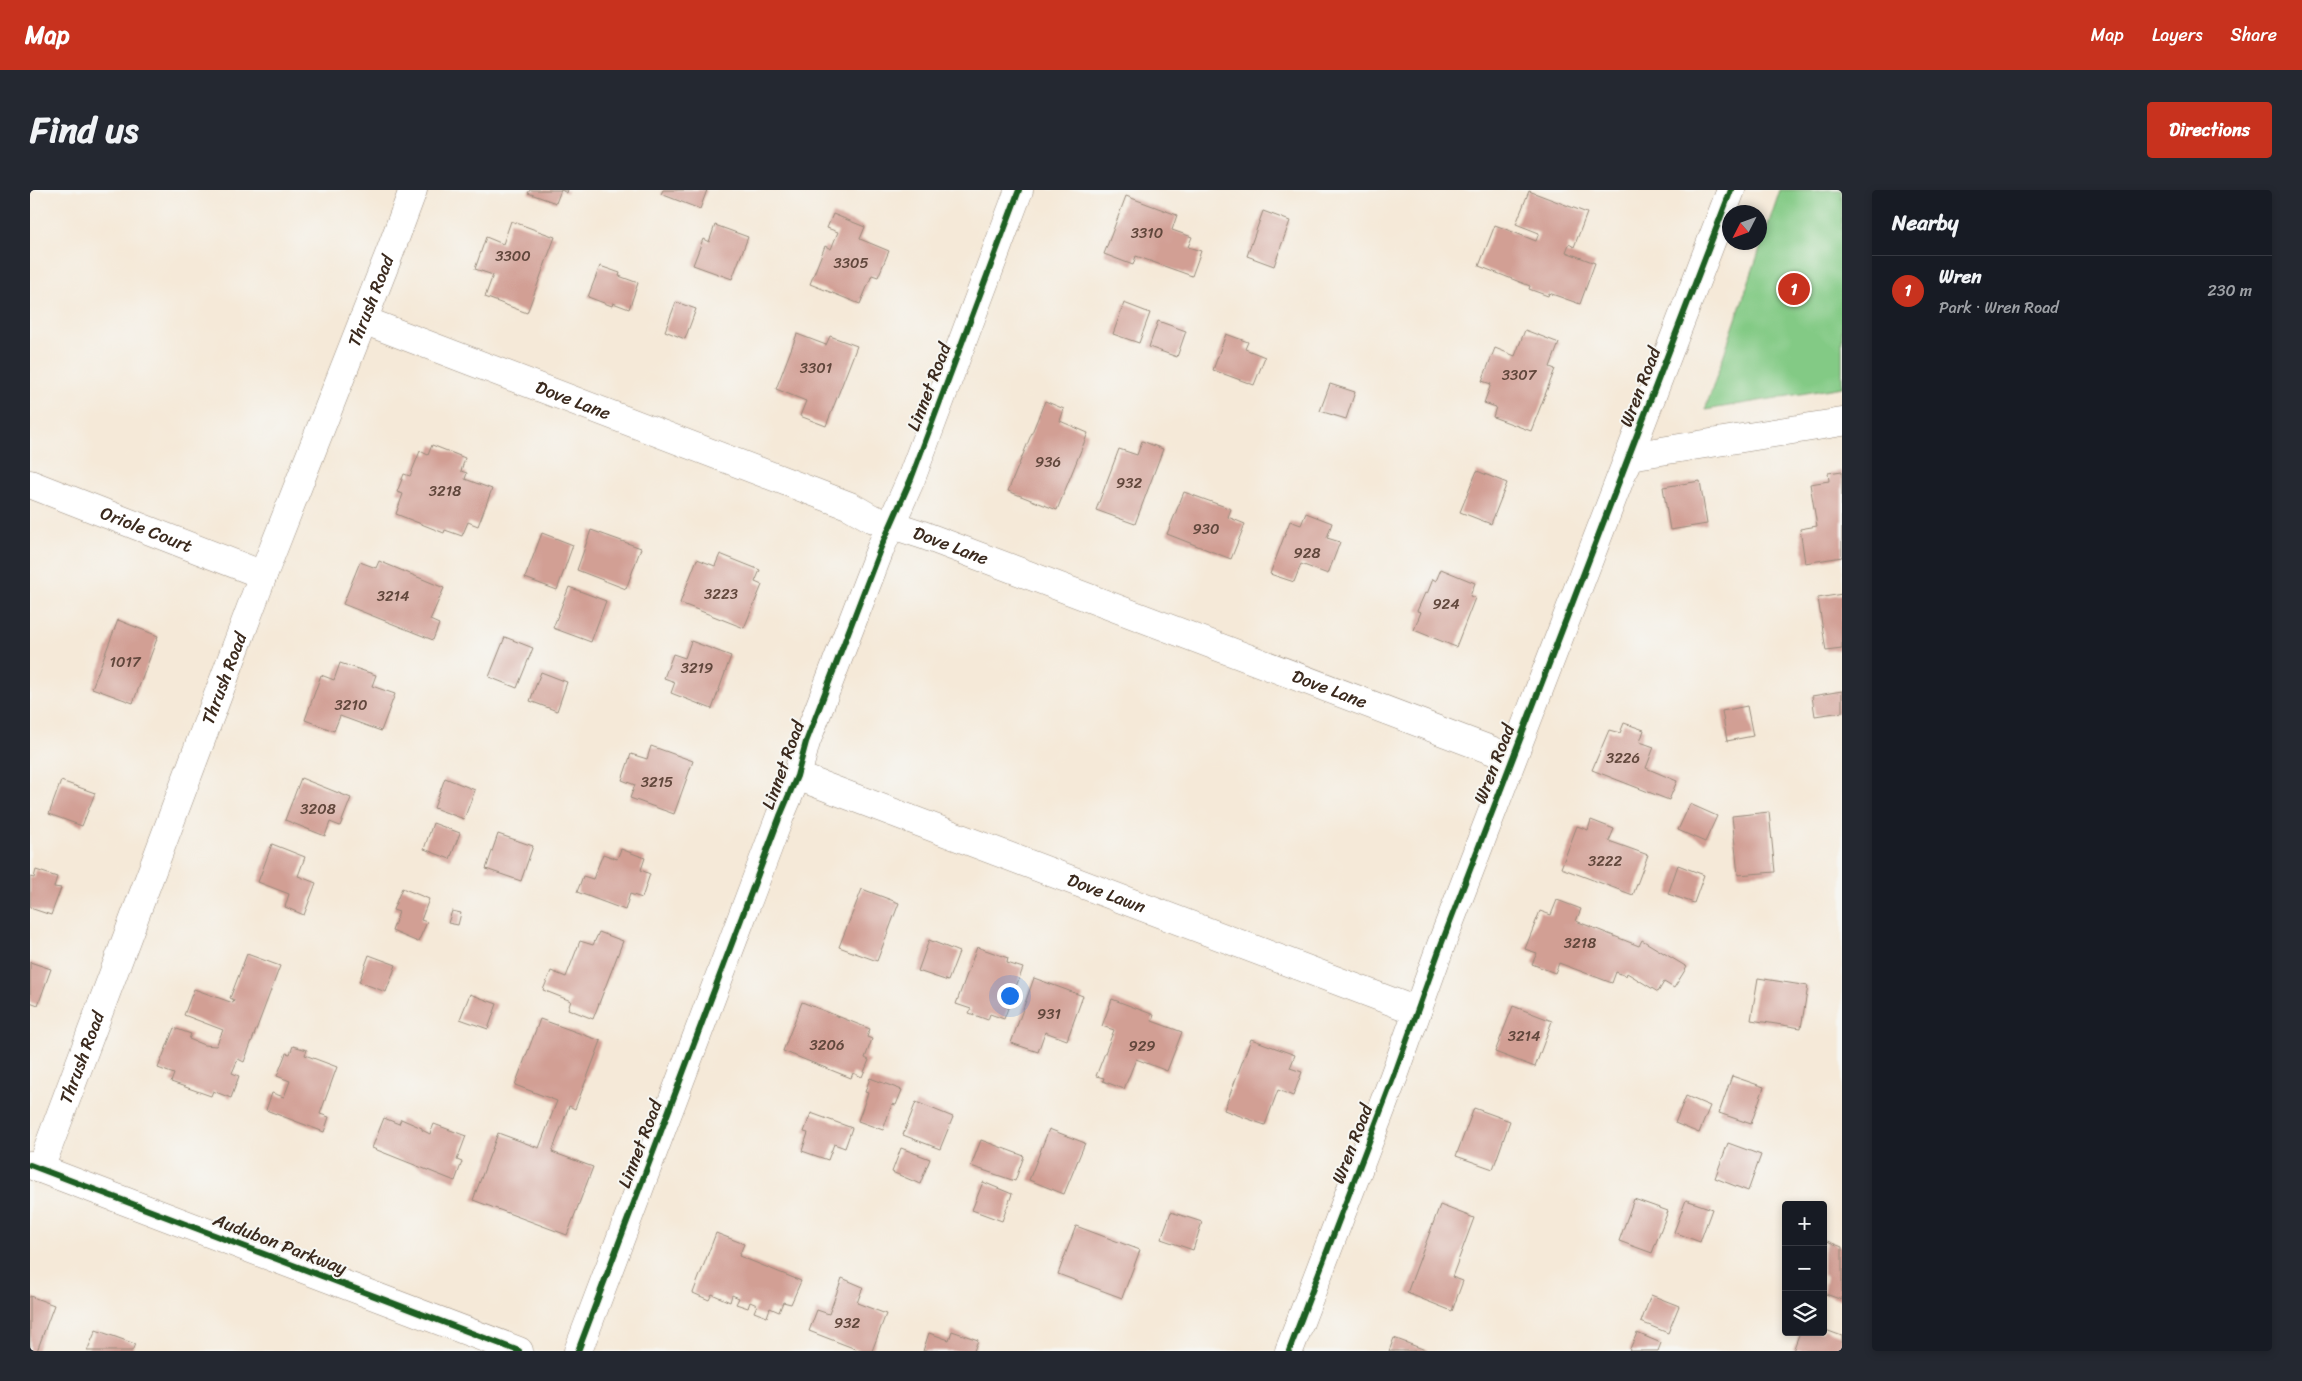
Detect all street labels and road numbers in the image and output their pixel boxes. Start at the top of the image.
street label: Thrush Road [338,249,404,352]
street label: Linnet Road [898,337,961,436]
street label: Wren Road [1610,341,1670,432]
street label: Dove Lane [531,371,616,429]
street label: Oriole Court [95,497,198,562]
street label: Dove Lane [909,517,993,574]
street label: Thrush Road [192,626,257,729]
street label: Dove Lane [1287,660,1372,718]
street label: Linnet Road [752,715,814,814]
street label: Wren Road [1464,718,1524,809]
street label: Dove Lawn [1063,864,1151,923]
street label: Thrush Road [50,1005,114,1108]
street label: Linnet Road [609,1094,672,1193]
street label: Wren Road [1322,1098,1382,1189]
street label: Audubon Parkway [207,1203,352,1284]

